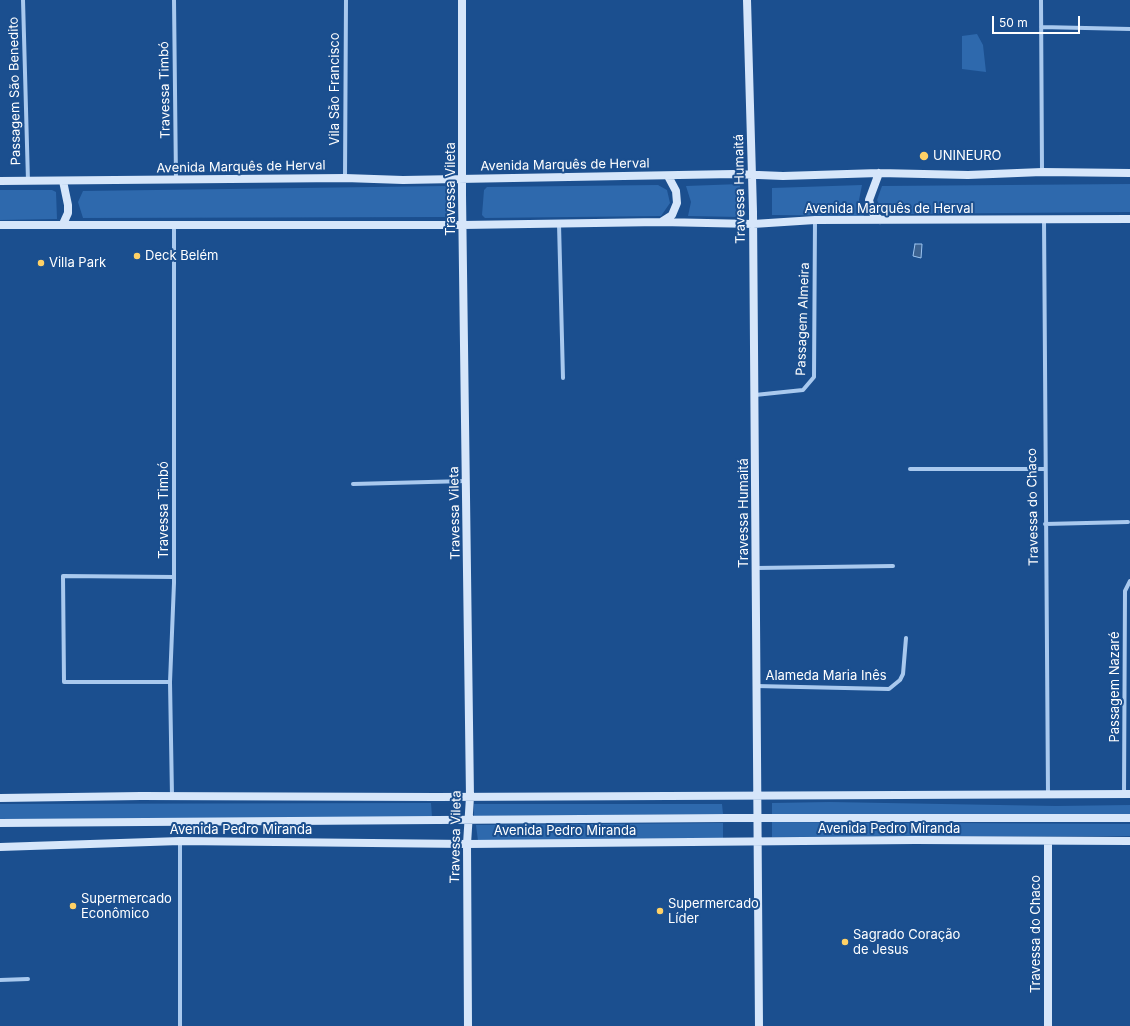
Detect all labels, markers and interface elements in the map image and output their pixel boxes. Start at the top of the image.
scale bar [994,8,1082,34]
text: 50 m [999,15,1028,30]
street label: Passagem São Benedito [6,17,24,165]
street label: Vila São Francisco [327,32,343,146]
street label: Travessa Timbó [156,41,174,139]
street label: Travessa Humaitá [731,134,749,244]
street label: Travessa Vileta [443,142,459,236]
place label: UNINEURO [933,148,1002,164]
marker: UNINEURO [918,150,930,162]
street label: Avenida Marquês de Herval [480,156,650,174]
street label: Avenida Marquês de Herval [156,158,326,176]
street label: Avenida Marquês de Herval [804,201,974,217]
place label: Deck Belém [145,248,218,264]
marker: Deck Belém [132,251,142,261]
place label: Villa Park [49,255,106,271]
marker: Villa Park [36,258,46,268]
street label: Passagem Almeira [793,262,813,376]
street label: Travessa do Chaco [1024,448,1042,566]
street label: Travessa Humaitá [736,458,752,568]
street label: Travessa Timbó [156,461,172,559]
street label: Travessa Vileta [446,466,464,560]
street label: Passagem Nazaré [1107,631,1123,743]
street label: Alameda Maria Inês [765,668,887,684]
street label: Travessa Vileta [447,790,465,884]
street label: Avenida Pedro Miranda [818,821,960,837]
street label: Avenida Pedro Miranda [170,822,312,838]
street label: Avenida Pedro Miranda [494,823,636,839]
street label: Travessa do Chaco [1028,875,1044,993]
place label: Supermercado Econômico [81,891,172,922]
place label: Supermercado Líder [668,896,759,927]
marker: Supermercado Econômico [68,901,78,911]
marker: Supermercado Líder [655,906,665,916]
place label: Sagrado Coração de Jesus [853,927,960,958]
marker: Sagrado Coração de Jesus [840,937,850,947]

